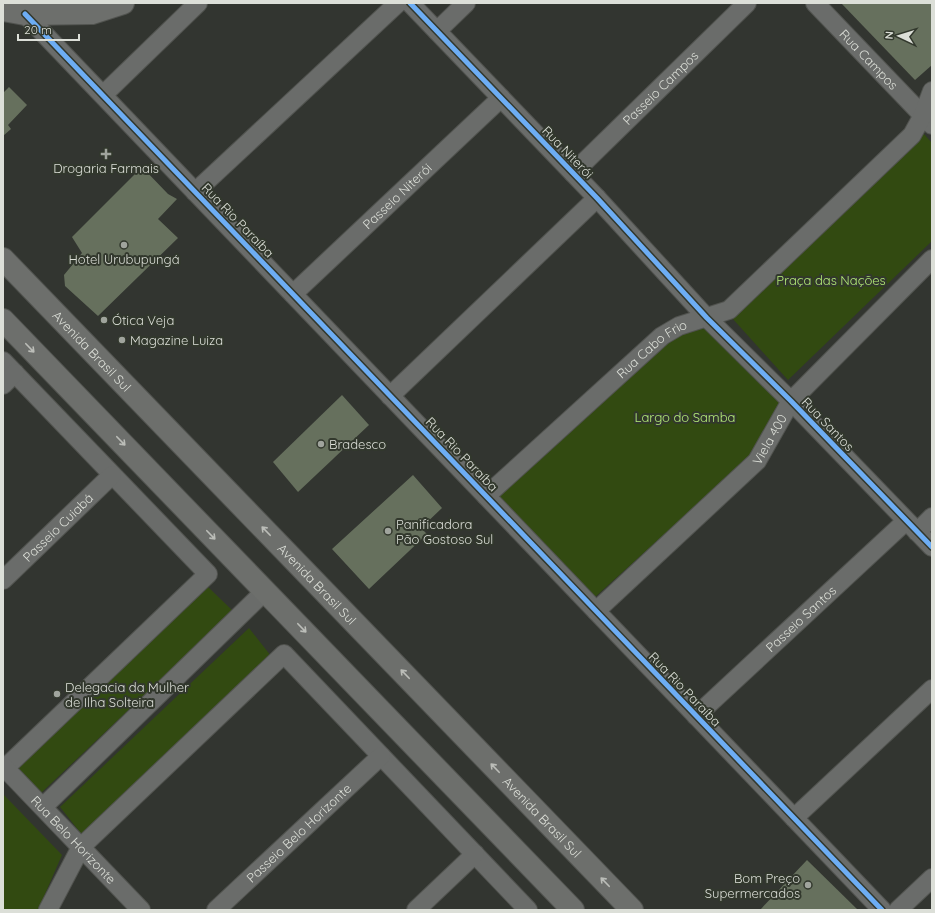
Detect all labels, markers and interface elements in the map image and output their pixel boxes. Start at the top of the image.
scale bar [18,16,79,42]
north arrow [879,16,919,56]
text: 20 m [24,22,52,37]
street label: Rua Campos [836,26,902,93]
text: N [882,31,896,40]
street label: Passeio Campos [619,47,701,128]
street label: Rua Niterói [539,122,597,182]
marker: Drogaria Farmais [101,149,111,159]
place label: Drogaria Farmais [53,160,159,176]
street label: Passeio Niterói [359,160,435,232]
street label: Rua Rio Paraíba [199,180,277,260]
marker: Hotel Urubupungá [119,240,129,250]
place label: Hotel Urubupungá [68,251,180,267]
park label: Praça das Nações [776,272,886,288]
street label: Avenida Brasil Sul [49,307,135,395]
place label: Ótica Veja [112,312,174,328]
marker: Ótica Veja [99,315,109,325]
street label: Rua Cabo Frio [613,316,689,382]
place label: Magazine Luiza [130,332,223,348]
marker: Magazine Luiza [117,335,127,345]
one-way arrow [25,343,35,353]
street label: Rua Santos [798,394,858,454]
park label: Largo do Samba [635,409,735,425]
street label: Viela 400 [749,411,790,467]
street label: Rua Rio Paraíba [423,414,501,494]
one-way arrow [116,436,125,447]
place label: Bradesco [329,436,386,452]
marker: Bradesco [316,439,326,449]
street label: Passeio Cuiabá [19,490,96,565]
place label: Panificadora Pão Gostoso Sul [396,516,493,547]
one-way arrow [261,526,271,536]
marker: Panificadora Pão Gostoso Sul [383,526,393,536]
one-way arrow [206,530,216,540]
street label: Avenida Brasil Sul [274,540,360,628]
street label: Passeio Santos [762,582,839,655]
one-way arrow [297,623,306,633]
street label: Rua Rio Paraíba [646,649,724,729]
one-way arrow [400,669,410,679]
place label: Delegacia da Mulher de Ilha Solteira [65,679,189,710]
marker: Delegacia da Mulher de Ilha Solteira [52,689,62,699]
one-way arrow [490,763,500,773]
street label: Avenida Brasil Sul [500,773,585,861]
street label: Passeio Belo Horizonte [243,780,354,886]
street label: Rua Belo Horizonte [28,792,119,887]
place label: Bom Preço Supermercados [705,870,800,901]
one-way arrow [600,877,609,887]
marker: Bom Preço Supermercados [803,880,813,890]

